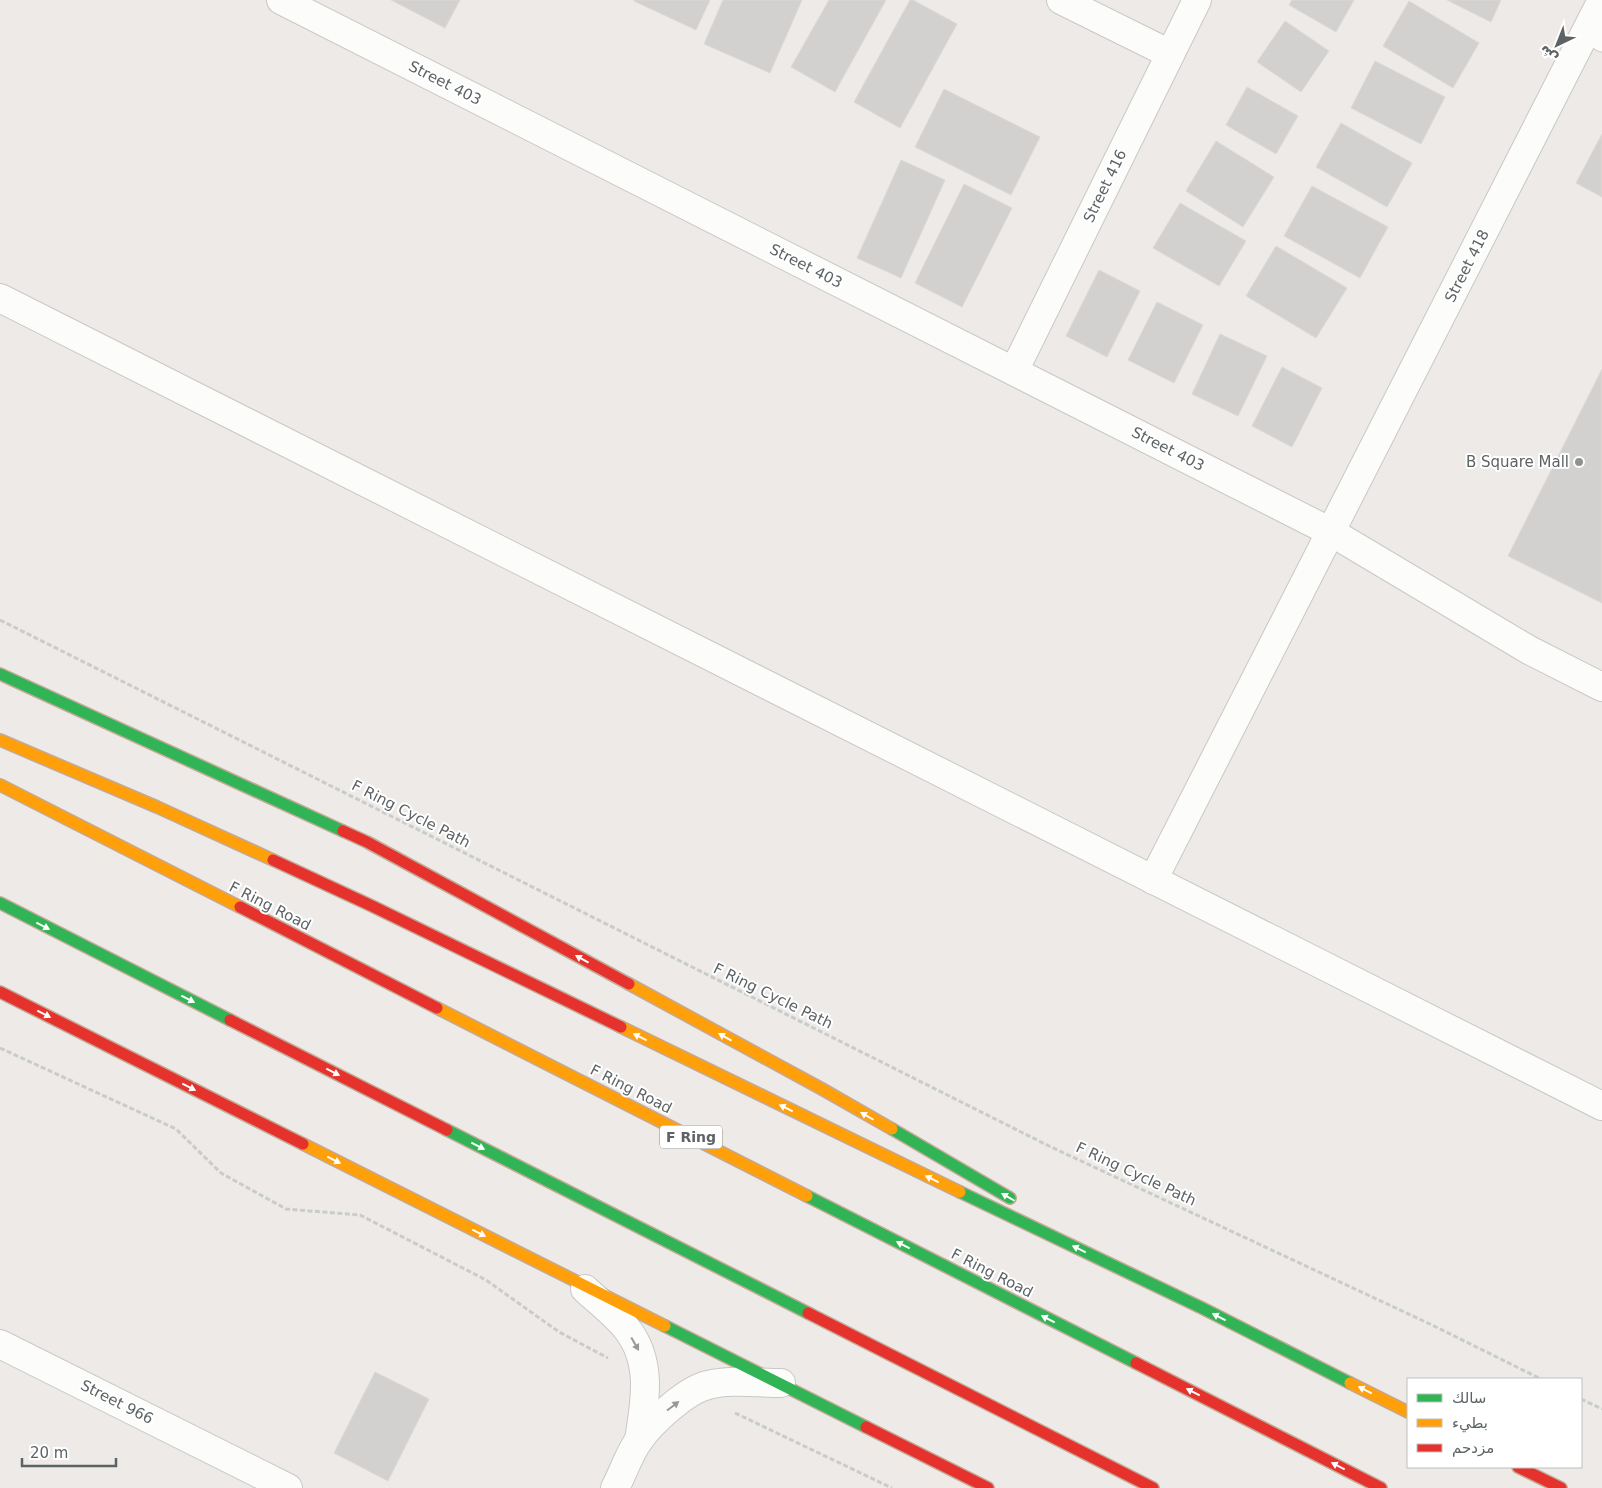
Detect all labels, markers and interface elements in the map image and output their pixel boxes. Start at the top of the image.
north arrow [1532,20,1582,70]
text: ش [1536,42,1561,67]
street label: Street 403 [406,57,484,109]
street label: Street 416 [1080,147,1130,225]
street label: Street 418 [1441,227,1493,305]
street label: Street 403 [767,240,845,292]
street label: Street 403 [1129,423,1207,475]
place label: B Square Mall [1466,453,1569,471]
marker: B Square Mall [1573,456,1585,468]
street label: F Ring Cycle Path [349,776,473,852]
street label: F Ring Road [226,878,314,934]
one-way arrow [36,921,51,930]
one-way arrow [575,955,590,963]
street label: F Ring Cycle Path [710,959,836,1033]
one-way arrow [181,995,196,1003]
one-way arrow [36,1010,51,1018]
one-way arrow [633,1033,647,1041]
one-way arrow [718,1033,732,1041]
street label: F Ring Road [587,1061,675,1117]
one-way arrow [326,1068,341,1077]
one-way arrow [182,1083,196,1091]
one-way arrow [779,1104,793,1112]
one-way arrow [860,1111,874,1120]
road number: F Ring [660,1126,722,1148]
street label: F Ring Cycle Path [1073,1138,1199,1210]
one-way arrow [471,1142,485,1150]
one-way arrow [327,1156,341,1164]
one-way arrow [925,1175,940,1183]
one-way arrow [1001,1192,1014,1201]
one-way arrow [472,1229,486,1237]
one-way arrow [896,1241,911,1249]
street label: F Ring Road [948,1245,1036,1301]
one-way arrow [1072,1245,1086,1253]
one-way arrow [1212,1313,1227,1321]
one-way arrow [1041,1315,1055,1323]
one-way arrow [631,1337,640,1350]
street label: Street 966 [78,1376,156,1428]
legend [1407,1378,1582,1468]
one-way arrow [1357,1386,1372,1394]
one-way arrow [1186,1388,1200,1396]
text: سالك [1452,1389,1486,1407]
one-way arrow [666,1400,679,1411]
text: بطيء [1452,1414,1488,1433]
scale bar [22,1436,116,1468]
text: مزدحم [1452,1439,1494,1457]
text: 20 m [30,1444,68,1462]
one-way arrow [1331,1462,1345,1470]

